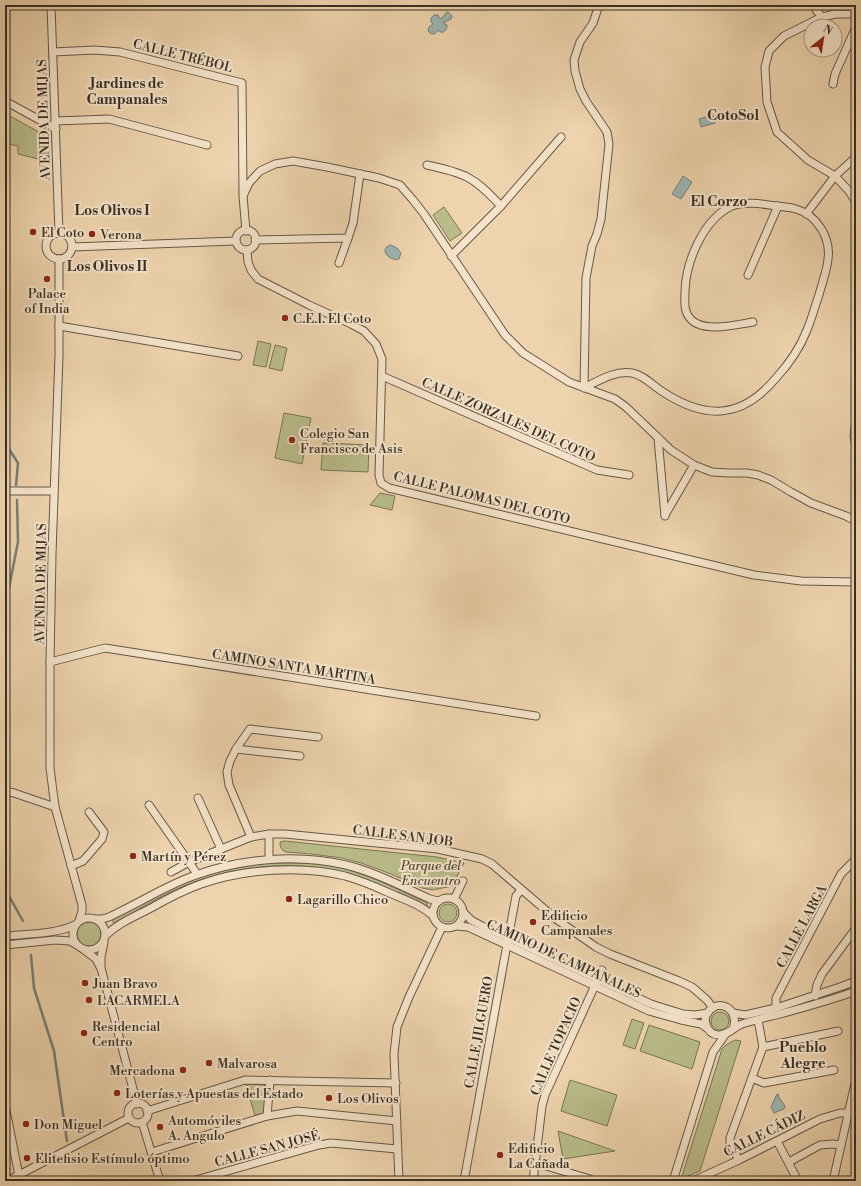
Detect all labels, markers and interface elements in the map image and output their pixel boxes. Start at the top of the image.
north arrow [803,18,843,58]
text: N [820,22,835,39]
street label: CALLE TRÉBOL [131,35,235,76]
street label: AVENIDA DE MIJAS [34,59,54,182]
district label: Jardines de Campanales [87,75,167,109]
district label: CotoSol [707,107,759,125]
district label: El Corzo [691,193,747,211]
district label: Los Olivos I [74,202,150,220]
place label: El Coto [41,225,84,241]
marker: El Coto [28,227,38,237]
place label: Verona [99,227,142,243]
marker: Verona [87,229,97,239]
district label: Los Olivos II [67,258,148,276]
marker: Palace of India [42,274,52,284]
place label: Palace of India [24,286,70,317]
place label: C.E.I. El Coto [293,311,371,327]
marker: C.E.I. El Coto [280,313,290,323]
street label: CALLE ZORZALES DEL COTO [419,374,598,466]
place label: Colegio San Francisco de Asis [300,426,403,457]
marker: Colegio San Francisco de Asis [287,435,297,445]
street label: CALLE PALOMAS DEL COTO [392,468,572,528]
street label: AVENIDA DE MIJAS [32,523,50,646]
street label: CAMINO SANTA MARTINA [211,646,378,688]
street label: CALLE SAN JOB [352,822,454,850]
place label: Martín y Pérez [141,849,226,865]
marker: Martín y Pérez [128,851,138,861]
park label: Parque del Encuentro [400,858,462,889]
street label: CALLE LARGA [773,881,831,971]
place label: Lagarillo Chico [297,892,388,908]
marker: Lagarillo Chico [284,894,294,904]
place label: Edificio Campanales [541,908,613,939]
street label: CAMINO DE CAMPANALES [484,916,643,1002]
marker: Edificio Campanales [528,917,538,927]
street label: CALLE JILGUERO [461,975,497,1090]
place label: Juan Bravo [92,976,158,992]
marker: Juan Bravo [80,978,90,988]
place label: LACARMELA [97,993,181,1009]
marker: LACARMELA [84,995,94,1005]
street label: CALLE TOPACIO [527,995,585,1098]
place label: Residencial Centro [92,1019,161,1050]
marker: Residencial Centro [79,1028,89,1038]
district label: Pueblo Alegre [779,1039,827,1073]
place label: Malvarosa [217,1056,277,1072]
marker: Malvarosa [204,1058,214,1068]
place label: Mercadona [109,1063,175,1079]
marker: Mercadona [178,1065,188,1075]
place label: Loterías y Apuestas del Estado [125,1086,303,1102]
marker: Loterías y Apuestas del Estado [112,1088,122,1098]
place label: Los Olivos [337,1091,399,1107]
marker: Los Olivos [324,1093,334,1103]
street label: CALLE CÁDIZ [721,1106,808,1161]
place label: Automóviles A. Angulo [167,1113,242,1144]
place label: Don Miguel [34,1117,102,1133]
marker: Don Miguel [21,1119,31,1129]
marker: Automóviles A. Angulo [155,1122,165,1132]
street label: CALLE SAN JOSÉ [213,1126,322,1171]
place label: Edificio La Cañada [508,1141,570,1172]
marker: Edificio La Cañada [495,1150,505,1160]
place label: Elitefisio Estímulo óptimo [35,1151,190,1167]
marker: Elitefisio Estímulo óptimo [22,1153,32,1163]

